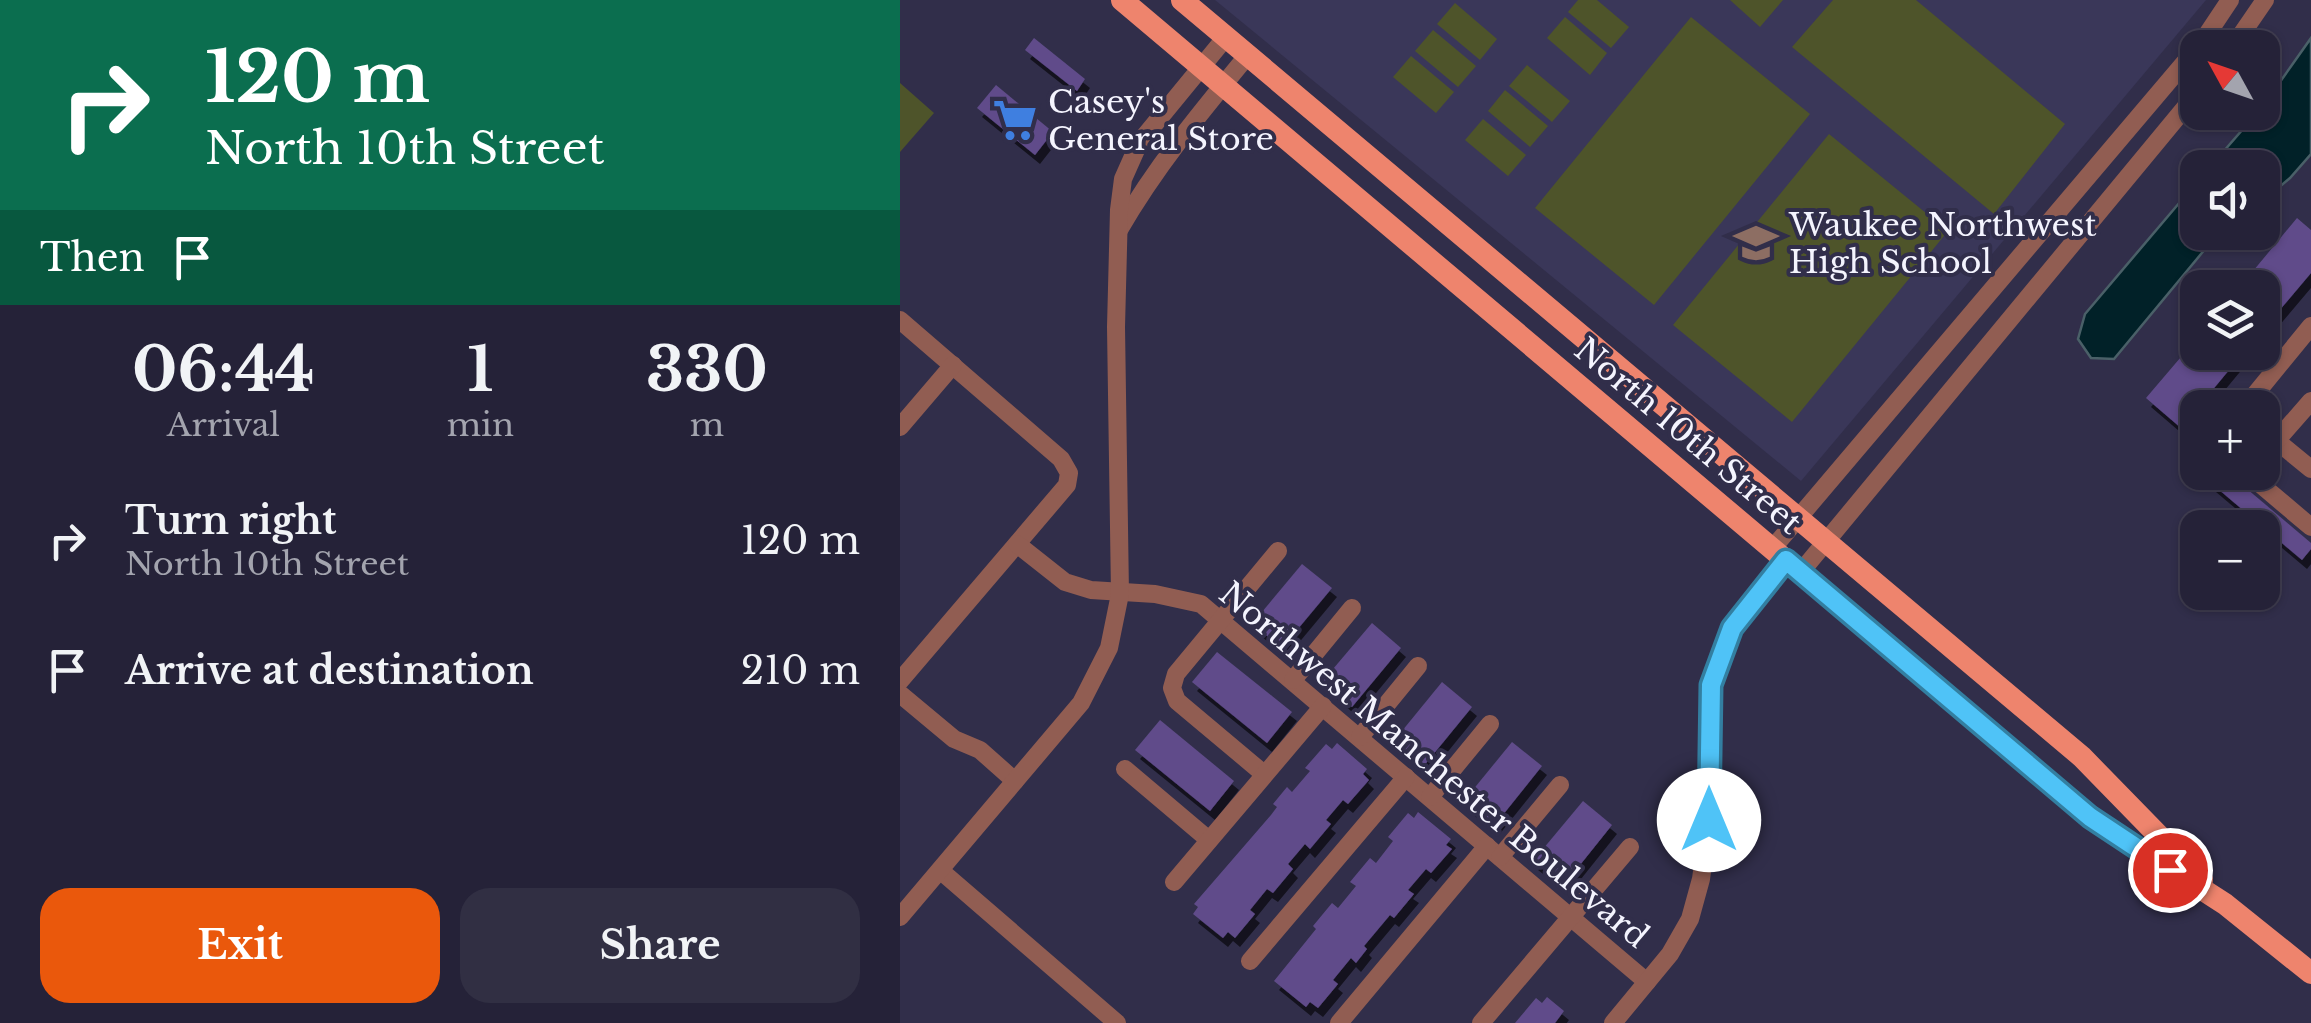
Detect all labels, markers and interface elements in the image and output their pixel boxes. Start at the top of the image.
north arrow [2180,30,2280,130]
map controls [2180,30,2280,610]
text: 120 m [205,34,430,121]
icon: right [40,40,170,170]
place label: Casey's General Store [1048,82,1274,159]
supermarket icon: Casey's General Store [991,96,1039,144]
text: North 10th Street [205,120,604,176]
button: sound [2180,150,2280,250]
place label: Waukee Northwest High School [1788,205,2097,282]
school or university icon: Waukee Northwest High School [1732,219,1780,267]
icon: arrive [165,230,220,285]
text: Then [40,234,145,281]
button: layers [2180,270,2280,370]
street label: North 10th Street [1566,329,1810,543]
text: 06:44 [132,333,315,407]
text: 1 [467,333,493,407]
text: 330 [646,333,768,407]
button: + [2180,390,2280,490]
text: Arrival [167,405,280,445]
text: min [447,405,514,445]
text: m [690,405,724,445]
text: Turn right [125,497,336,544]
button: − [2180,510,2280,610]
icon: right [40,513,95,568]
text: 120 m [741,517,860,564]
text: North 10th Street [125,544,409,584]
street label: Northwest Manchester Boulevard [1211,574,1657,956]
icon: arrive [40,643,95,698]
text: Arrive at destination [125,647,534,694]
text: 210 m [741,647,860,694]
position arrow [1657,768,1761,872]
pin [2128,828,2213,913]
icon: arrive [2143,843,2198,898]
button: Exit [40,888,440,1003]
button: Share [460,888,860,1003]

